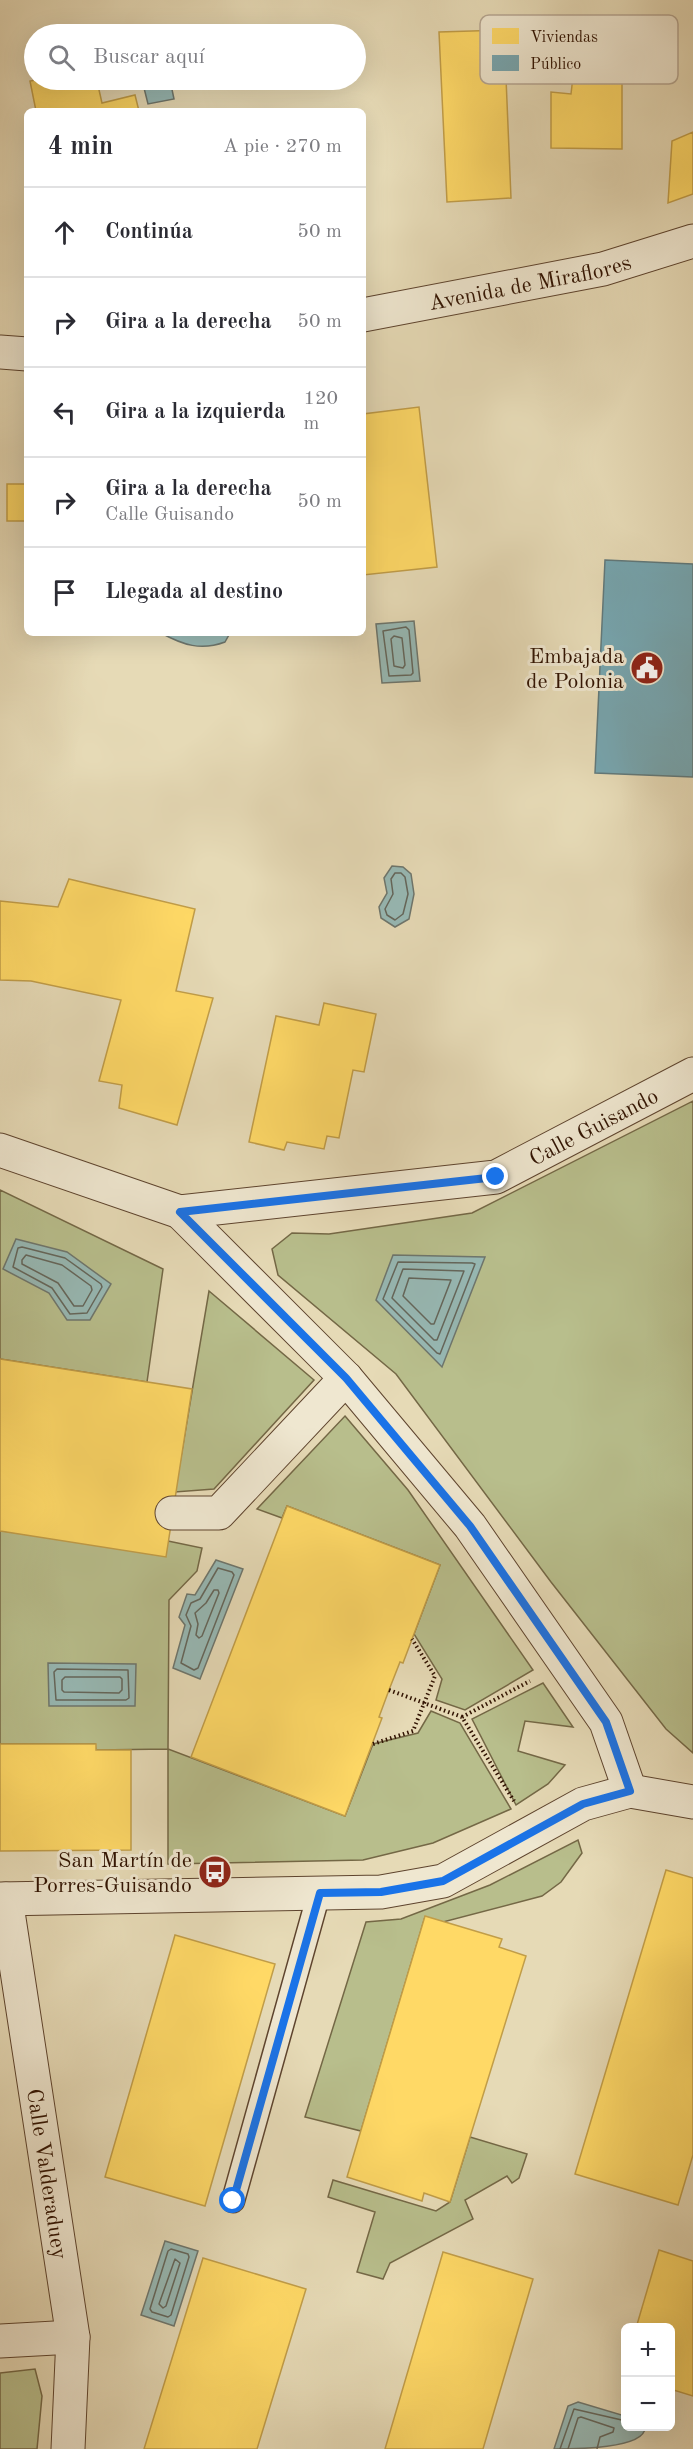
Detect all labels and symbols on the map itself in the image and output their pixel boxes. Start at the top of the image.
legend [480,15,678,84]
text: Viviendas [530,30,598,46]
text: Público [530,57,581,73]
street label: Avenida de Miraflores [427,252,634,315]
place label: Embajada de Polonia [526,646,624,693]
public building icon: Embajada de Polonia [629,650,665,686]
street label: Calle Guisando [526,1085,662,1171]
route end [482,1163,508,1189]
place label: San Martín de Porres-Guisando [33,1850,192,1897]
bus stop icon: San Martín de Porres-Guisando [197,1854,233,1890]
street label: Calle Valderaduey [22,2087,70,2261]
route start [219,2187,245,2213]

